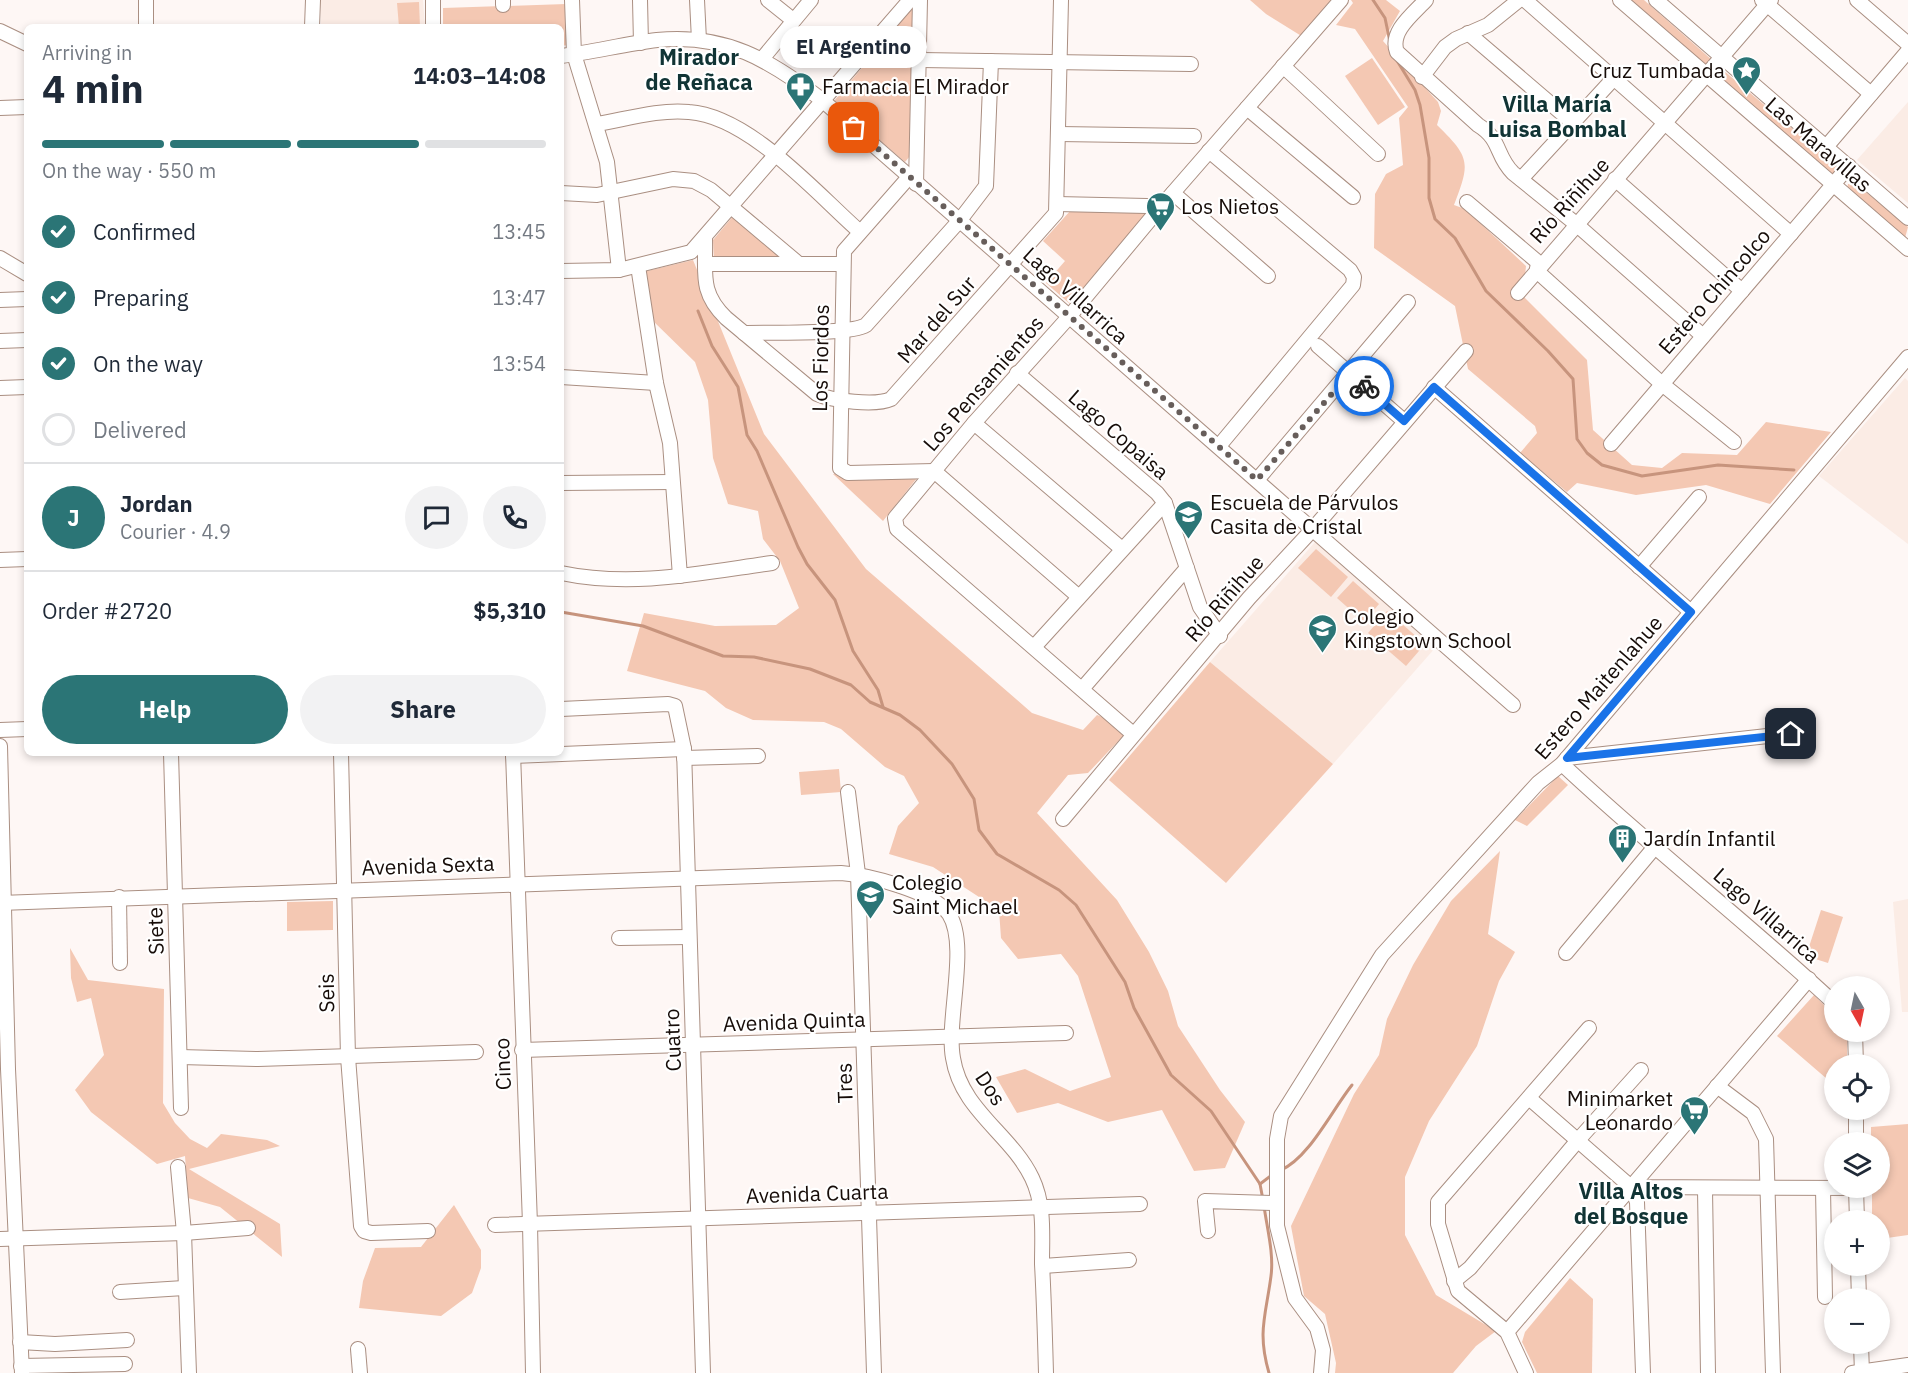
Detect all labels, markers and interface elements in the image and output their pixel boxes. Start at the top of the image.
callout: El Argentino [780,26,928,68]
text: El Argentino [796,33,911,60]
text: Arriving in [42,39,132,66]
district label: Mirador de Reñaca [645,42,753,96]
place icon: Cruz Tumbada [1730,54,1762,96]
place label: Cruz Tumbada [1590,56,1725,84]
text: 14:03–14:08 [413,61,546,90]
text: 4 min [42,63,144,114]
pharmacy icon: Farmacia El Mirador [785,70,817,112]
place label: Farmacia El Mirador [822,72,1009,100]
district label: Villa María Luisa Bombal [1487,89,1627,143]
street label: Las Maravillas [1760,90,1878,198]
pin [828,102,879,153]
icon: bag [837,111,870,144]
street label: Río Riñihue [1523,151,1615,249]
text: On the way · 550 m [42,157,216,184]
supermarket icon: Los Nietos [1144,190,1176,232]
place label: Los Nietos [1181,192,1279,220]
icon: check [42,215,75,248]
text: Confirmed [93,217,196,246]
text: 13:45 [492,218,546,245]
street label: Estero Chincolco [1652,222,1776,360]
street label: Lago Villarrica [1017,240,1135,350]
street label: Mar del Sur [890,269,982,369]
icon: check [42,281,75,314]
text: Preparing [93,283,188,312]
text: 13:47 [492,284,546,311]
street label: Los Fiordos [805,304,835,412]
street label: Los Pensamientos [916,309,1050,457]
icon: check [42,347,75,380]
text: On the way [93,349,203,378]
text: 13:54 [492,350,546,377]
courier [1334,356,1394,416]
icon: bike [1348,370,1381,403]
street label: Lago Copaisa [1063,383,1175,485]
text: Delivered [93,415,187,444]
button: chat [405,486,468,549]
button: phone [483,486,546,549]
place label: Escuela de Párvulos Casita de Cristal [1210,488,1399,540]
text: Jordan [120,489,193,518]
school or university icon: Escuela de Párvulos Casita de Cristal [1173,498,1205,540]
text: J [67,503,80,532]
text: Courier · 4.9 [120,518,231,545]
street label: Río Riñihue [1178,549,1270,647]
text: Order #2720 [42,596,172,625]
text: $5,310 [473,596,546,625]
place label: Colegio Kingstown School [1344,602,1512,654]
street label: Estero Maitenlahue [1528,609,1668,765]
school or university icon: Colegio Kingstown School [1307,612,1339,654]
button: Help [42,675,288,744]
button: Share [300,675,546,744]
pin [1765,708,1816,759]
icon: home [1774,717,1807,750]
building icon: Jardín Infantil [1606,822,1638,864]
place label: Jardín Infantil [1643,824,1776,852]
street label: Avenida Sexta [361,849,495,881]
street label: Lago Villarrica [1708,861,1826,969]
place label: Colegio Saint Michael [892,868,1018,920]
school or university icon: Colegio Saint Michael [855,878,887,920]
street label: Siete [140,907,170,955]
street label: Seis [312,973,340,1013]
north arrow [1824,976,1890,1042]
map controls [1824,976,1890,1354]
street label: Avenida Quinta [722,1005,866,1037]
street label: Cuatro [657,1008,687,1072]
street label: Cinco [487,1037,517,1091]
button: locate [1824,1054,1890,1120]
street label: Tres [829,1062,859,1104]
street label: Dos [969,1065,1013,1111]
place label: Minimarket Leonardo [1567,1084,1673,1136]
supermarket icon: Minimarket Leonardo [1678,1094,1710,1136]
button: layers [1824,1132,1890,1198]
district label: Villa Altos del Bosque [1574,1176,1688,1230]
street label: Avenida Cuarta [745,1177,889,1209]
button: + [1824,1210,1890,1276]
button: − [1824,1288,1890,1354]

